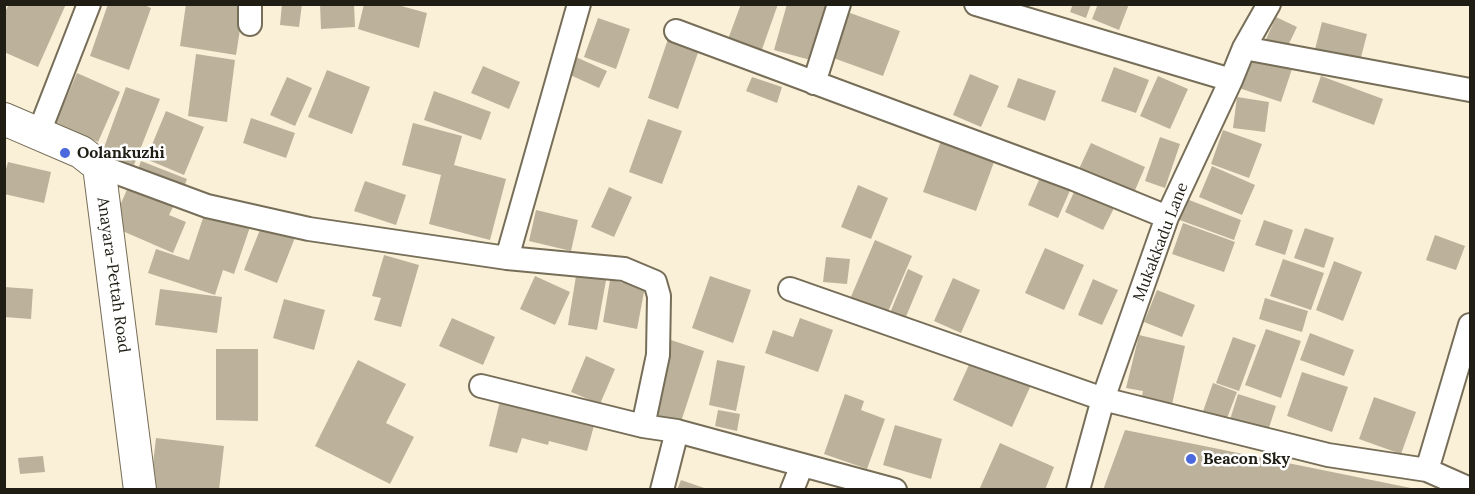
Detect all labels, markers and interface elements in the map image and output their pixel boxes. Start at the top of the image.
place label: Oolankuzhi [77,143,165,163]
marker: Oolankuzhi [58,146,72,160]
street label: Mukakkadu Lane [1129,180,1193,304]
street label: Anayara-Pettah Road [93,196,133,354]
place label: Beacon Sky [1203,449,1290,469]
marker: Beacon Sky [1184,452,1198,466]

